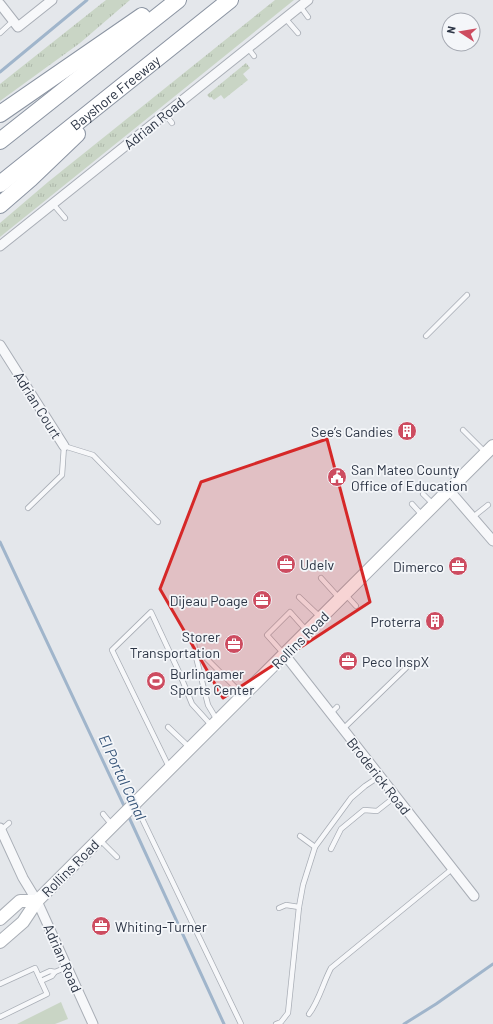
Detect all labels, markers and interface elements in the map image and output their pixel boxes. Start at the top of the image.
north arrow [441,12,481,52]
text: N [444,25,458,35]
street label: Bayshore Freeway [67,51,163,133]
street label: Adrian Road [120,93,188,153]
street label: Adrian Court [11,368,65,442]
building icon: See’s Candies [396,420,418,442]
place label: See’s Candies [311,423,393,440]
place label: San Mateo County Office of Education [351,461,468,494]
public building icon: San Mateo County Office of Education [326,466,348,488]
office icon: Udelv [275,553,297,575]
office icon: Dimerco [447,555,469,577]
place label: Udelv [300,556,334,573]
place label: Dimerco [393,558,444,575]
office icon: Dijeau Poage [251,589,273,611]
place label: Dijeau Poage [170,592,248,609]
street label: Rollins Road [268,608,332,672]
building icon: Proterra [424,610,446,632]
place label: Proterra [370,613,421,630]
place label: Storer Transportation [130,628,220,661]
office icon: Storer Transportation [223,633,245,655]
office icon: Peco InspX [337,650,359,672]
place label: Peco InspX [362,653,429,670]
place label: Burlingamer Sports Center [170,665,254,698]
sports icon: Burlingamer Sports Center [145,670,167,692]
water label: El Portal Canal [95,732,151,823]
street label: Broderick Road [344,734,414,818]
street label: Rollins Road [38,836,102,900]
office icon: Whiting-Turner [90,915,112,937]
place label: Whiting-Turner [115,918,207,935]
street label: Adrian Road [40,921,86,995]

